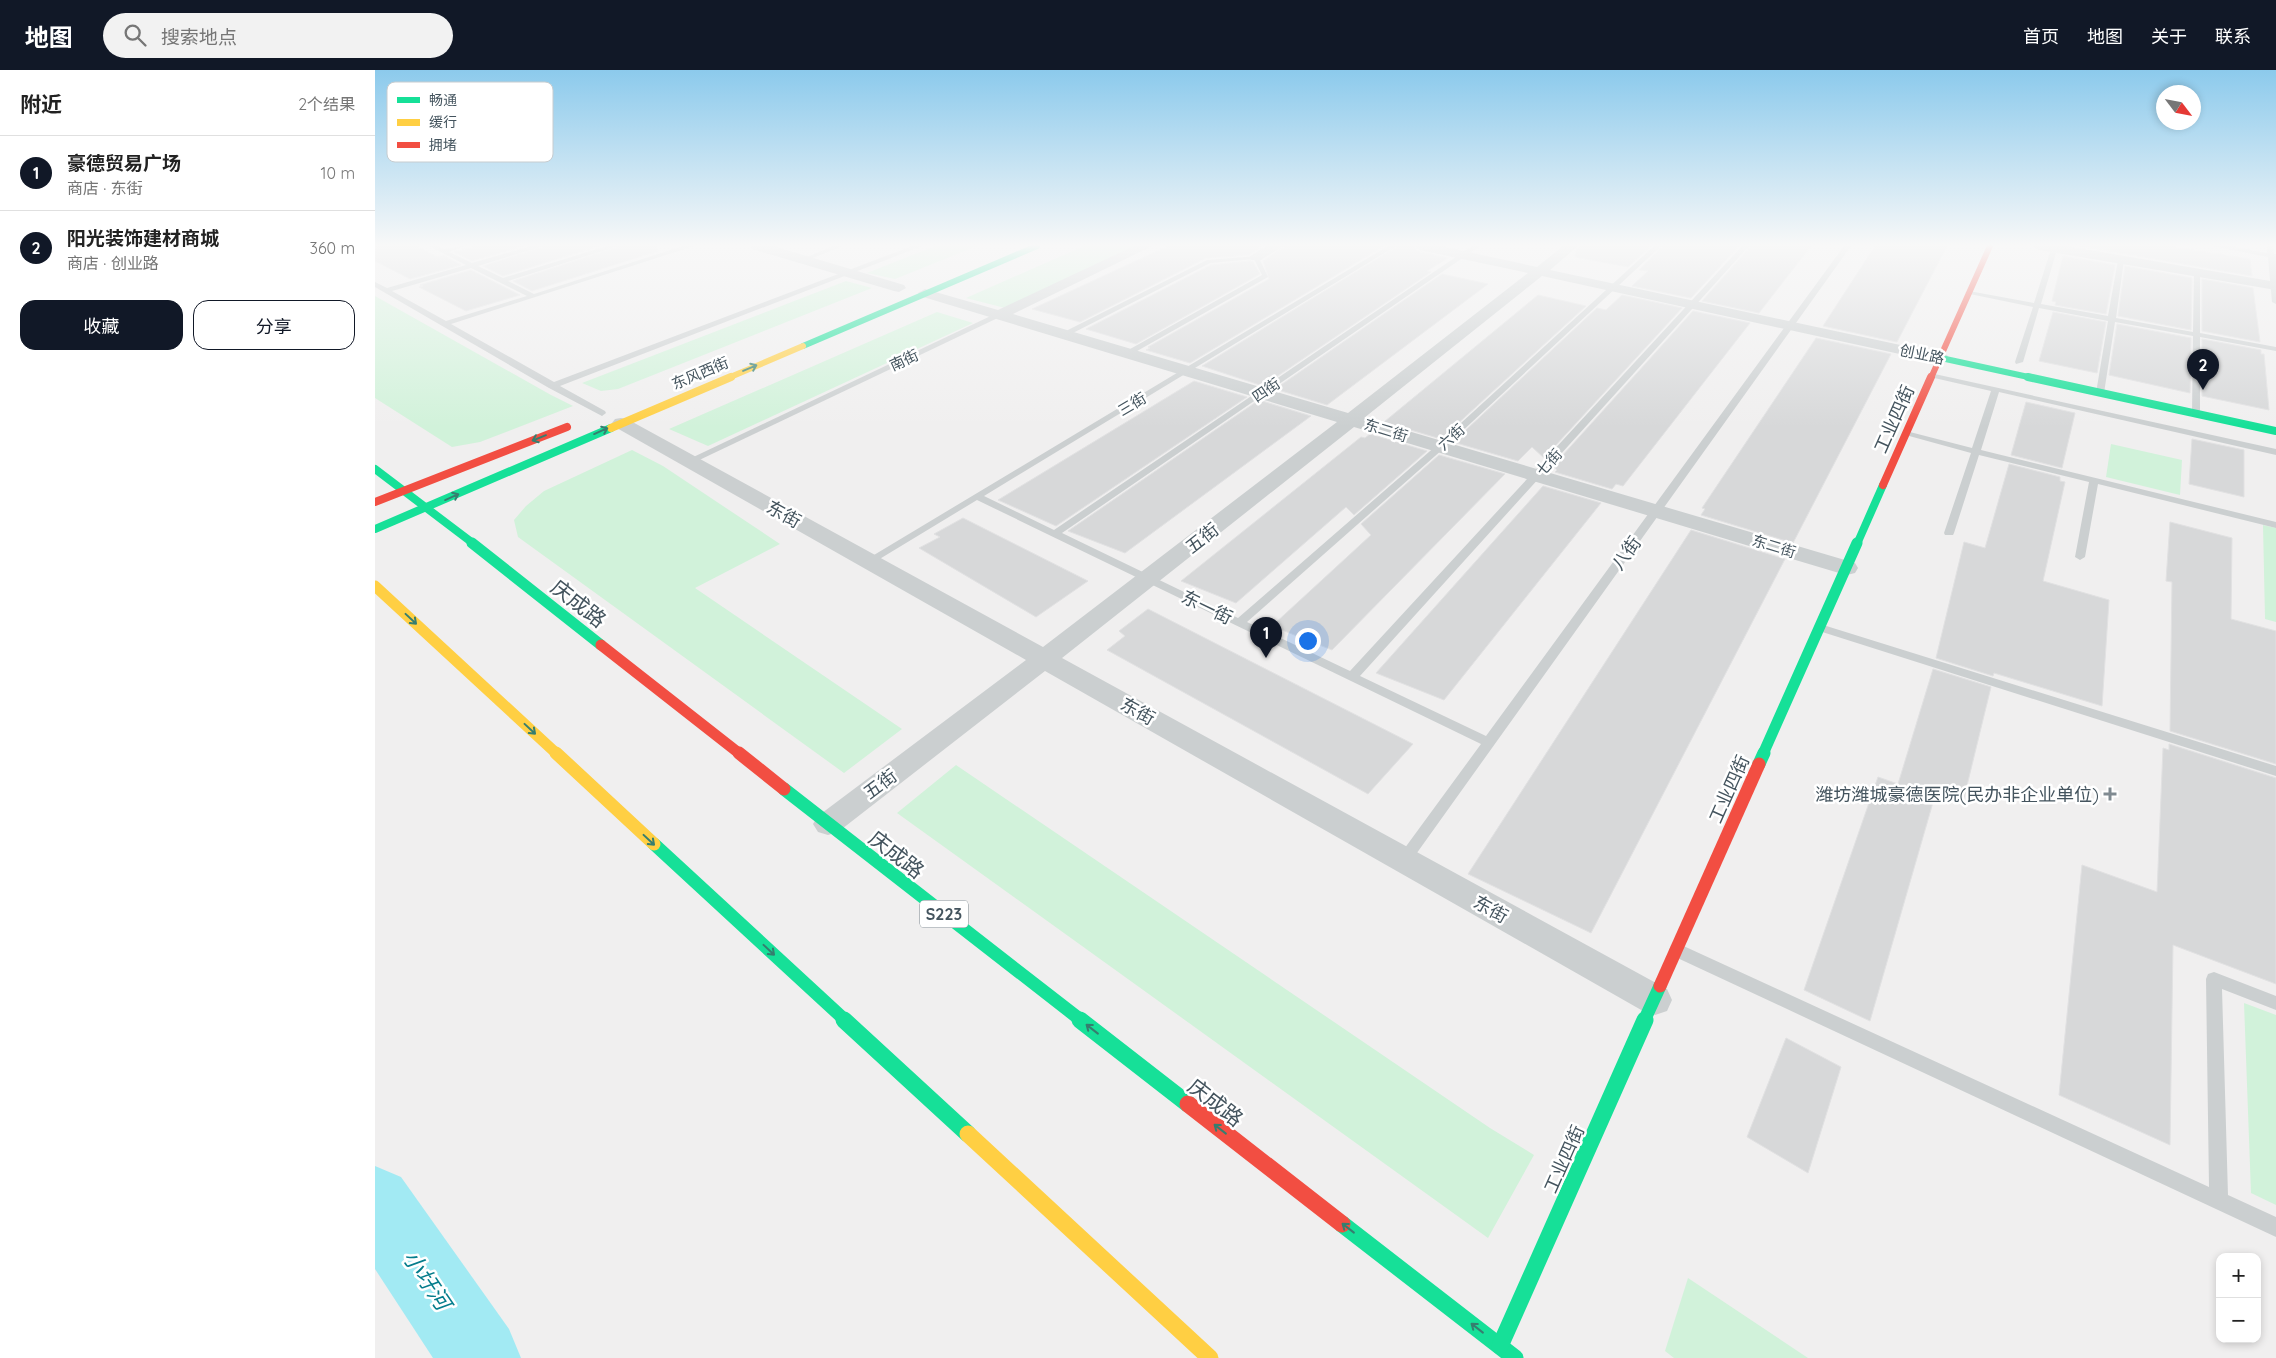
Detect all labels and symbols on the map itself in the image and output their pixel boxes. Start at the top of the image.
legend [387,82,553,162]
north arrow [2156,85,2201,130]
text: 畅通 [429,91,457,109]
text: 缓行 [429,113,457,131]
text: 拥堵 [429,136,457,154]
street label: 创业路 [1898,340,1946,368]
street label: 南街 [886,345,922,375]
pin: 2 [2187,349,2219,390]
street label: 东风西街 [669,353,731,393]
one-way arrow [742,362,757,372]
street label: 四街 [1248,374,1284,406]
street label: 工业四街 [1869,381,1919,457]
street label: 三街 [1114,388,1150,420]
street label: 东二街 [1362,414,1410,446]
street label: 六街 [1433,420,1469,454]
one-way arrow [593,426,608,436]
one-way arrow [532,434,547,443]
street label: 七街 [1532,444,1566,480]
one-way arrow [444,492,459,501]
street label: 东街 [763,495,805,533]
street label: 五街 [1181,518,1223,558]
street label: 东二街 [1750,530,1798,562]
street label: 八街 [1606,532,1646,574]
street label: 庆成路 [546,573,612,633]
street label: 东一街 [1178,585,1236,629]
one-way arrow [404,613,417,625]
pin: 1 [1250,617,1282,658]
your location [1295,628,1321,654]
street label: 东街 [1117,692,1159,730]
one-way arrow [524,724,537,735]
street label: 工业四街 [1704,751,1754,827]
street label: 五街 [859,764,901,804]
place label: 潍坊潍城豪德医院(民办非企业单位) [1816,783,2099,806]
marker: 潍坊潍城豪德医院(民办非企业单位) [2103,787,2117,801]
street label: 庆成路 [864,824,930,884]
one-way arrow [643,834,656,846]
street label: 东街 [1470,890,1512,928]
road number: S223 [920,901,968,928]
one-way arrow [762,944,775,956]
one-way arrow [1085,1024,1099,1034]
street label: 庆成路 [1183,1072,1249,1132]
street label: 工业四街 [1539,1121,1589,1197]
one-way arrow [1214,1123,1227,1134]
one-way arrow [1342,1223,1355,1234]
water label: 小圩河 [397,1245,459,1318]
one-way arrow [1470,1323,1483,1334]

